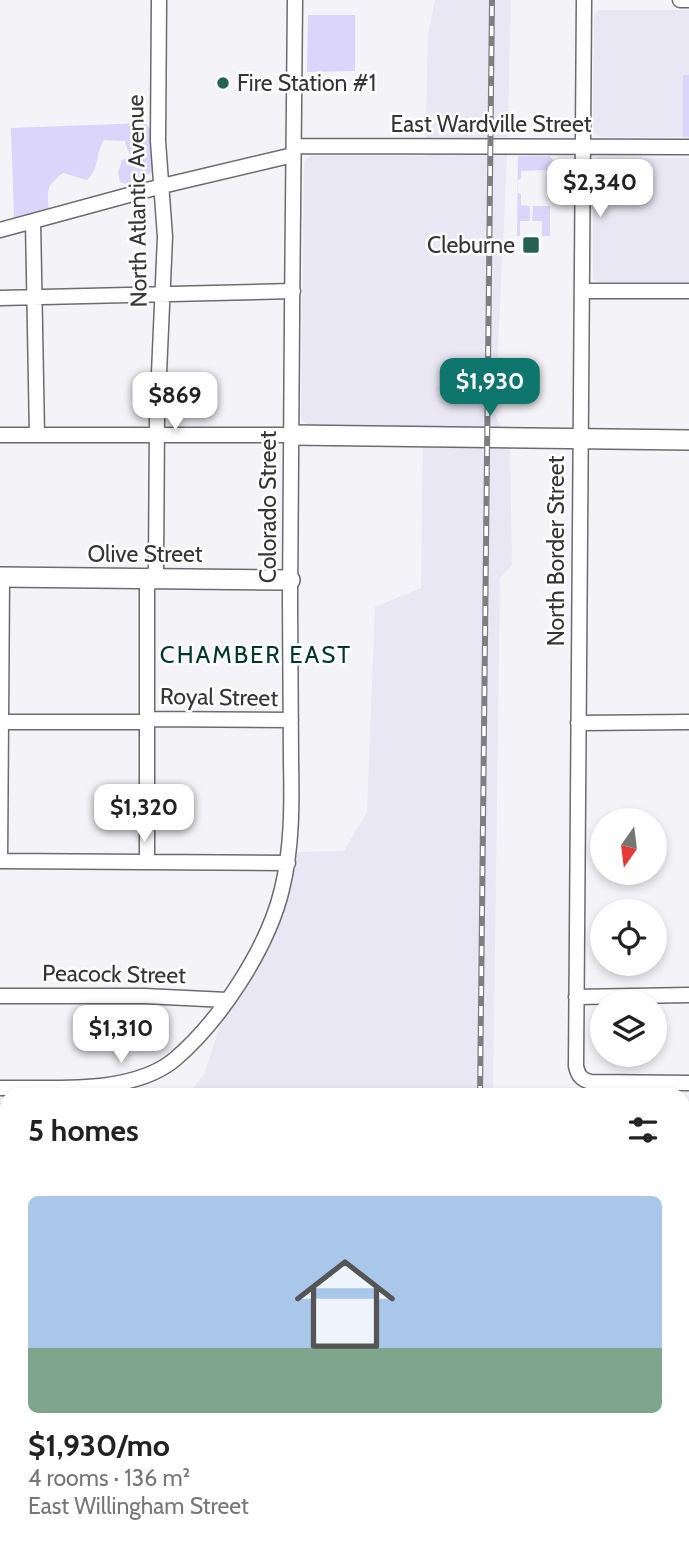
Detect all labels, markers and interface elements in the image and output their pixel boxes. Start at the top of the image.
place label: Fire Station #1 [237,69,376,97]
marker: Fire Station #1 [215,75,231,91]
street label: North Atlantic Avenue [121,94,153,308]
street label: East Wardville Street [391,110,592,138]
pin: $2,340 [543,160,657,219]
text: $2,340 [563,168,637,196]
place label: Cleburne [427,231,515,259]
marker: Cleburne [521,235,541,255]
pin: $1,930 [433,358,547,418]
text: $1,930 [456,367,524,395]
pin: $869 [134,372,216,432]
text: $869 [148,381,202,409]
street label: Colorado Street [254,431,282,583]
street label: North Border Street [542,455,570,646]
street label: Olive Street [87,540,203,568]
district label: CHAMBER EAST [160,640,352,669]
street label: Royal Street [160,682,279,712]
pin: $1,320 [87,784,201,844]
text: $1,320 [110,793,178,821]
north arrow [590,808,667,886]
map controls [590,808,667,1067]
button: locate [590,899,667,976]
street label: Peacock Street [42,959,186,989]
button: layers [590,990,667,1067]
pin: $1,310 [64,1006,178,1065]
text: $1,310 [89,1014,153,1042]
icon: filters [624,1111,662,1149]
text: 5 homes [28,1112,139,1149]
icon: home [282,1241,408,1367]
text: $1,930/mo [28,1427,170,1464]
text: 4 rooms · 136 m² [28,1464,190,1492]
text: East Willingham Street [28,1492,249,1520]

